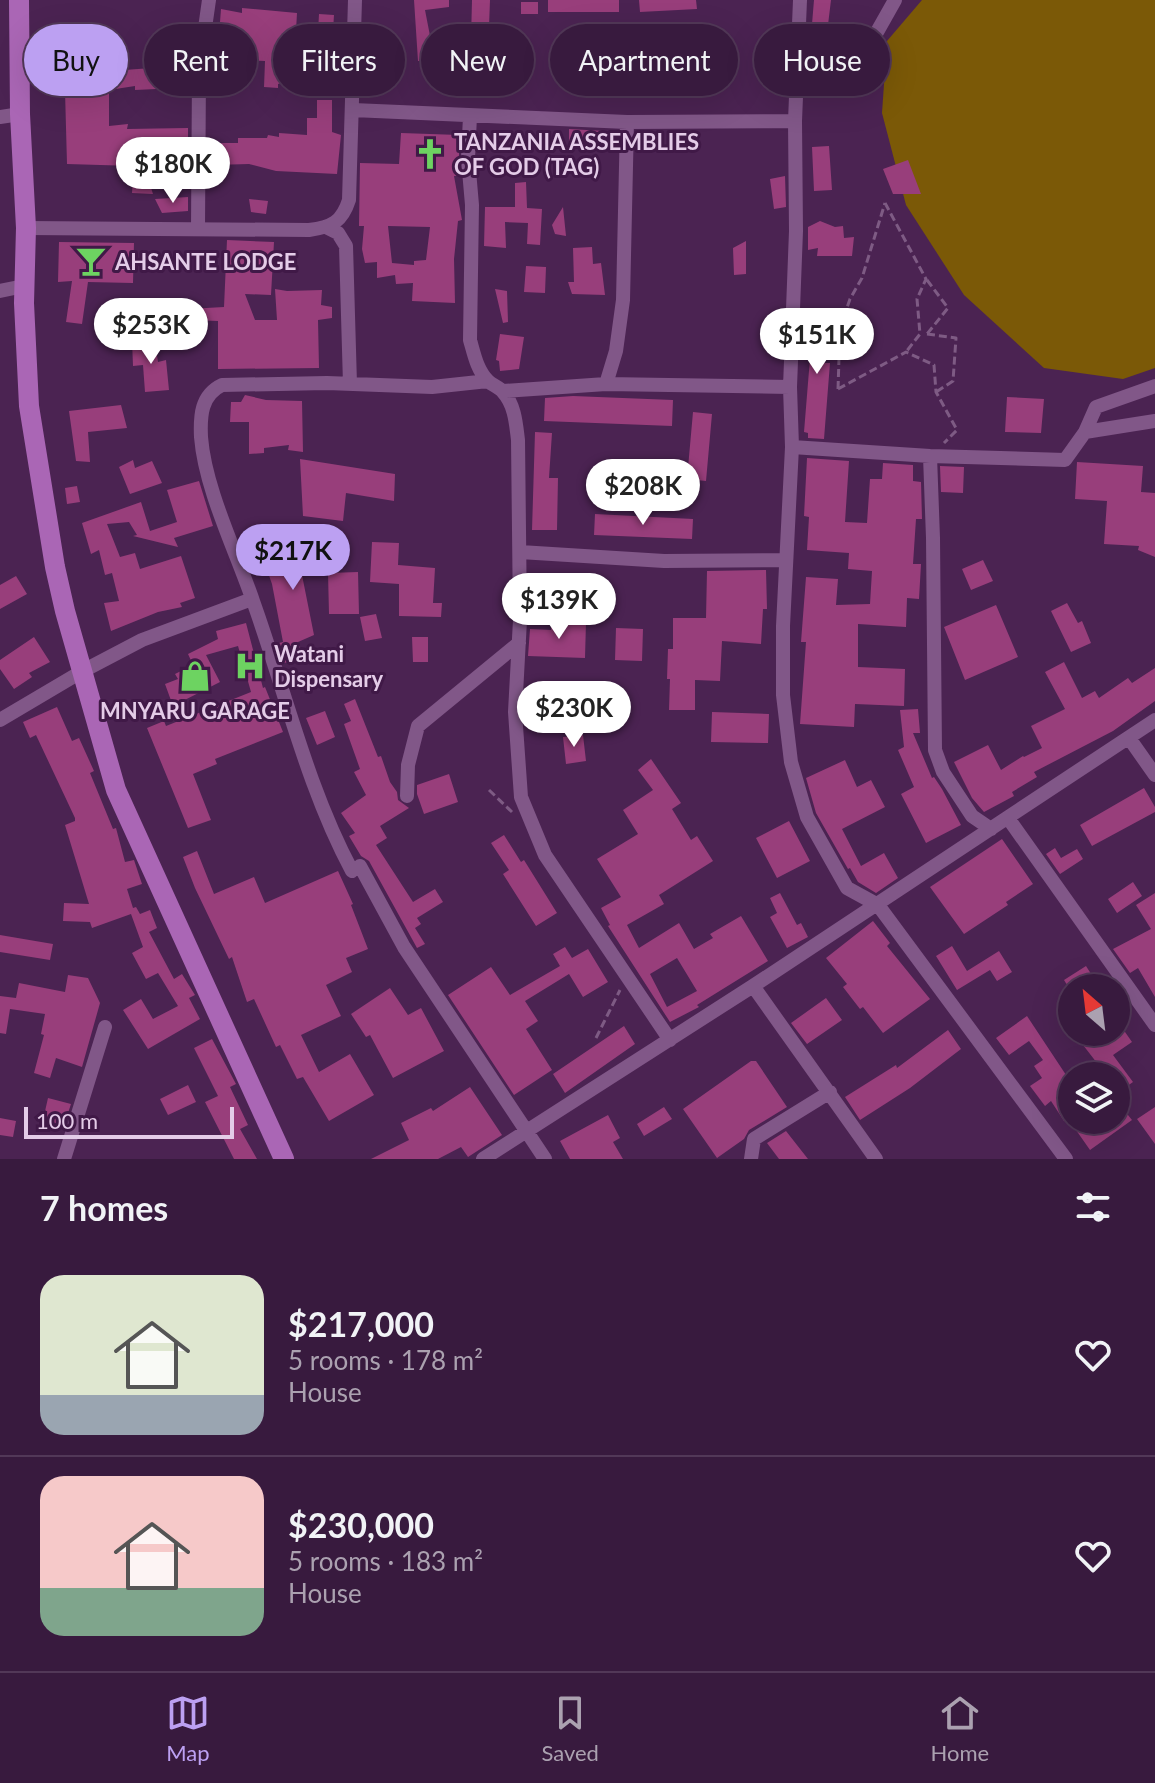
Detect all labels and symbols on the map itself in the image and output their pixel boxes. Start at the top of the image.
place label: TANZANIA ASSEMBLIES OF GOD (TAG) [454,128,699,180]
pin: $180K [117,137,229,205]
church icon: TANZANIA ASSEMBLIES OF GOD (TAG) [413,137,447,171]
bar icon: AHSANTE LODGE [74,244,108,278]
place label: AHSANTE LODGE [114,248,296,275]
pin: $253K [95,298,207,366]
pin: $151K [761,308,873,376]
pin: $208K [587,459,699,527]
pin: $217K [237,524,349,592]
pin: $139K [503,573,615,641]
place label: Watani Dispensary [274,640,383,692]
hospital icon: Watani Dispensary [233,649,267,683]
shop icon: MNYARU GARAGE [178,659,212,693]
pin: $230K [518,681,630,749]
place label: MNYARU GARAGE [100,697,290,724]
north arrow [1058,974,1130,1046]
scale bar [24,1103,234,1139]

